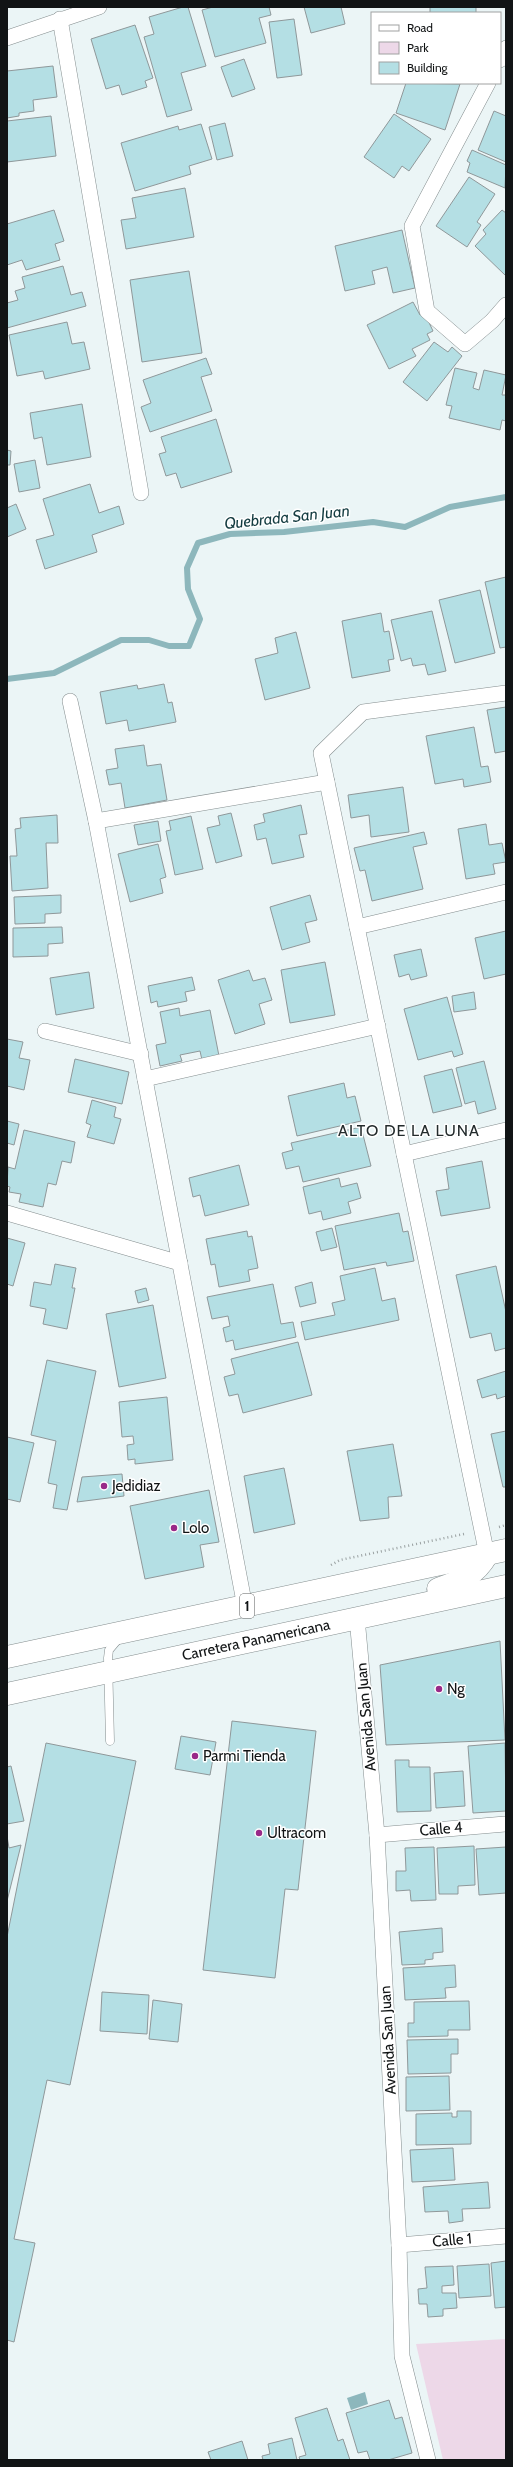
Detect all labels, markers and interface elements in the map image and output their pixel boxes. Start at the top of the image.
legend [371,12,501,84]
text: Road [407,20,433,35]
text: Park [407,40,429,55]
text: Building [407,60,449,75]
water label: Quebrada San Juan [223,501,351,533]
district label: ALTO DE LA LUNA [338,1121,480,1140]
place label: Jedidiaz [111,1477,161,1495]
marker: Jedidiaz [99,1481,109,1491]
place label: Lolo [182,1519,209,1537]
marker: Lolo [169,1523,179,1533]
road number: 1 [240,1594,254,1618]
street label: Carretera Panamericana [180,1615,332,1664]
street label: Avenida San Juan [352,1662,380,1772]
place label: Ng [447,1680,465,1698]
marker: Ng [434,1684,444,1694]
place label: Parmi Tienda [203,1747,286,1765]
marker: Parmi Tienda [190,1751,200,1761]
street label: Calle 4 [419,1818,464,1840]
place label: Ultracom [267,1824,326,1842]
marker: Ultracom [254,1828,264,1838]
street label: Avenida San Juan [376,1985,400,2095]
street label: Calle 1 [432,2229,472,2251]

